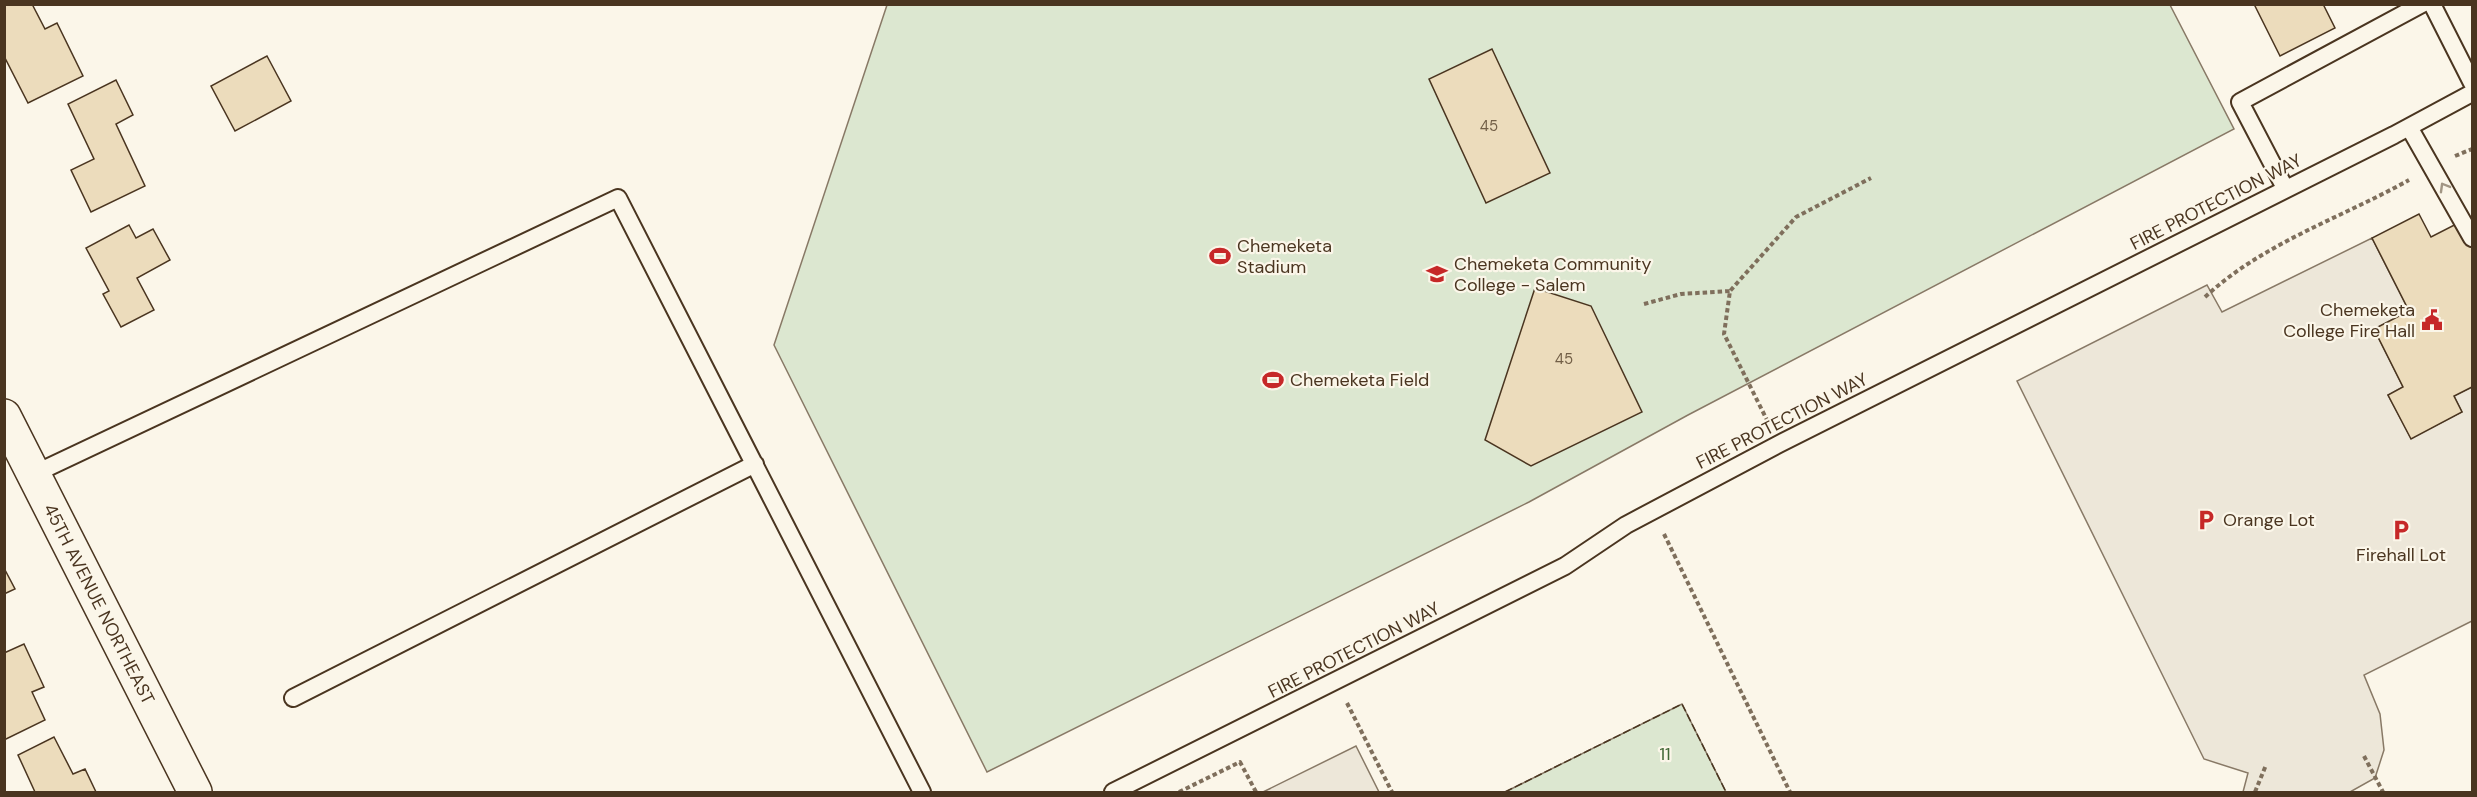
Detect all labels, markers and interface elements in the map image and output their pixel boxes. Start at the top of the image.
house number: 45 [1480,116,1498,136]
street label: FIRE PROTECTION WAY [2126,148,2306,256]
one-way arrow [2439,183,2451,193]
place label: Chemeketa Stadium [1237,234,1332,279]
sports icon: Chemeketa Stadium [1208,244,1232,268]
place label: Chemeketa Community College - Salem [1454,252,1651,297]
school or university icon: Chemeketa Community College - Salem [1425,262,1449,286]
place label: Chemeketa College Fire Hall [2283,298,2415,343]
public building icon: Chemeketa College Fire Hall [2420,308,2444,332]
house number: 45 [1555,349,1573,369]
street label: FIRE PROTECTION WAY [1692,367,1872,475]
sports icon: Chemeketa Field [1261,368,1285,392]
place label: Chemeketa Field [1290,368,1429,392]
street label: 45TH AVENUE NORTHEAST [38,500,160,708]
parking icon: Orange Lot [2194,508,2218,532]
place label: Orange Lot [2223,508,2315,532]
parking icon: Firehall Lot [2389,518,2413,542]
place label: Firehall Lot [2356,543,2446,567]
street label: FIRE PROTECTION WAY [1264,596,1444,704]
park label: 11 [1659,742,1671,766]

